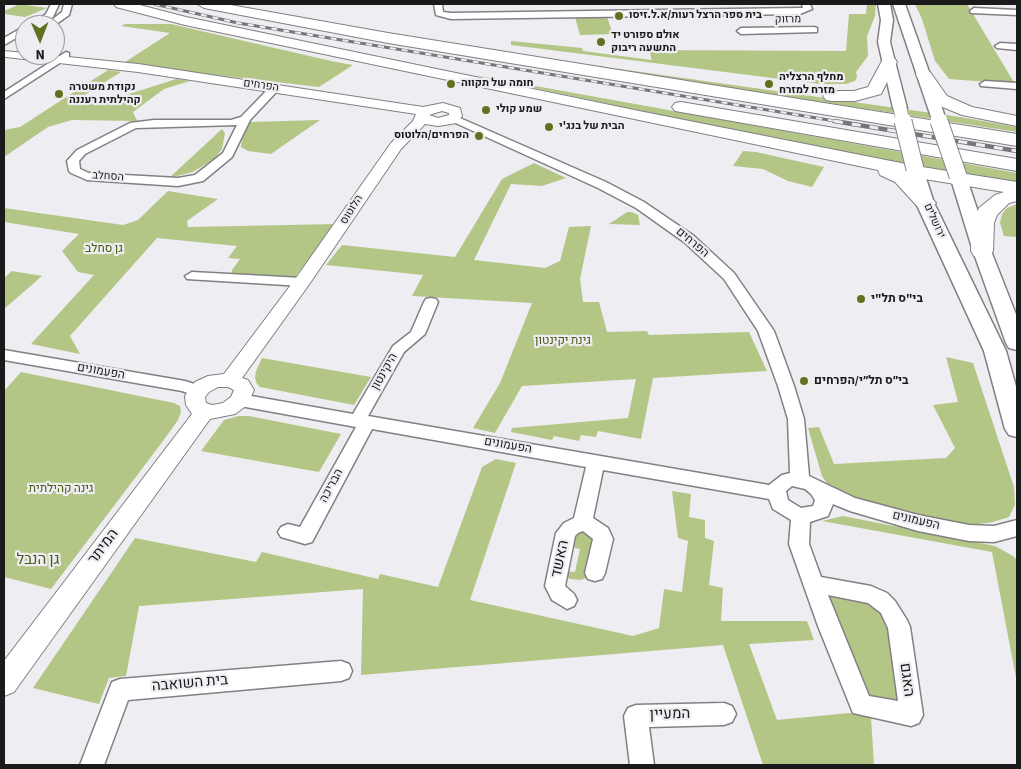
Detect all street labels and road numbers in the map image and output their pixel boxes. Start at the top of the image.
street label: מרזוק [775,13,801,27]
street label: הפרחים [242,77,280,95]
street label: הסחלב [92,169,124,185]
street label: הלוטוס [338,193,366,227]
street label: ירושלים [921,202,947,240]
street label: הפרחים [672,225,712,261]
street label: היקינטון [369,351,401,393]
street label: הפעמונים [76,361,126,383]
street label: הפעמונים [483,435,533,457]
street label: הבריכה [317,467,347,505]
street label: הפעמונים [891,509,941,533]
street label: המיתר [85,526,123,568]
street label: האשד [548,538,574,580]
street label: האגם [895,662,917,698]
street label: בית השואבה [151,672,229,696]
street label: המעיין [650,706,690,724]

